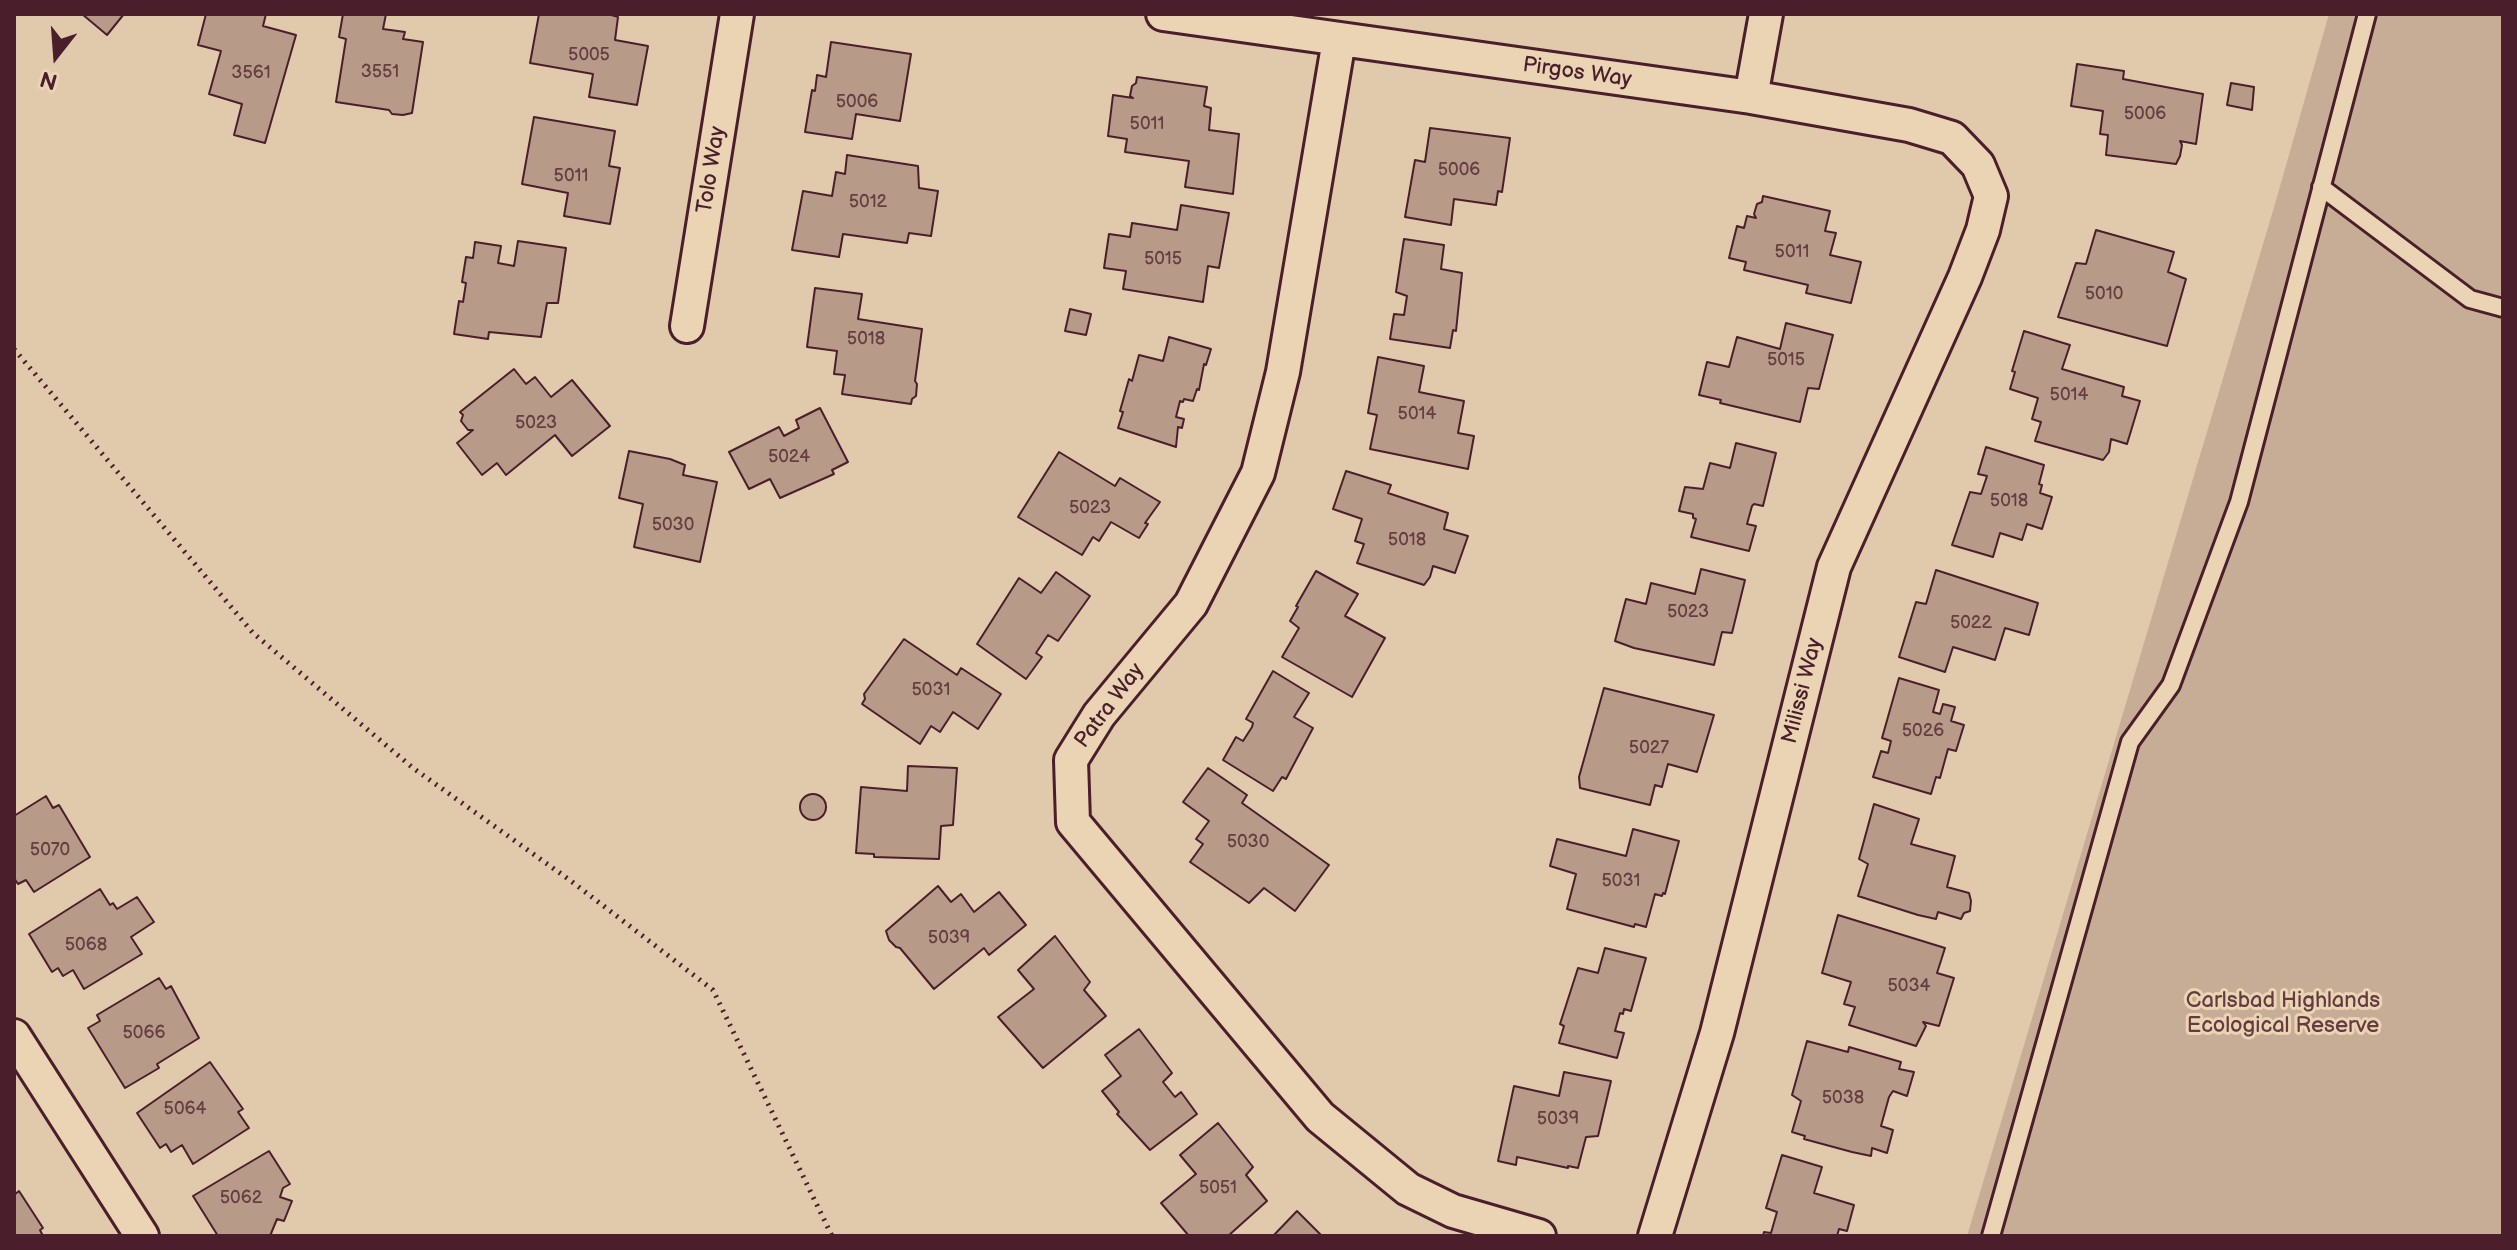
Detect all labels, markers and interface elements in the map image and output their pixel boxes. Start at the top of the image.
north arrow [16,16,96,96]
house number: 5005 [568,44,610,66]
street label: Pirgos Way [1521,52,1633,94]
house number: 3551 [361,61,399,83]
house number: 3561 [231,62,271,84]
text: N [37,64,61,95]
house number: 5006 [836,91,878,113]
house number: 5006 [2124,103,2166,125]
house number: 5011 [1130,113,1164,135]
street label: Tolo Way [692,125,732,215]
house number: 5006 [1438,159,1480,181]
house number: 5011 [554,165,588,187]
house number: 5012 [849,191,887,213]
house number: 5011 [1775,241,1809,263]
house number: 5015 [1144,248,1182,270]
house number: 5010 [2085,283,2123,305]
house number: 5018 [847,328,885,350]
house number: 5015 [1767,349,1805,371]
house number: 5014 [2050,384,2088,406]
house number: 5014 [1398,403,1436,425]
house number: 5023 [515,412,557,434]
house number: 5024 [768,446,810,468]
house number: 5018 [1990,490,2028,512]
house number: 5023 [1069,497,1111,519]
house number: 5030 [652,514,694,536]
house number: 5018 [1388,529,1426,551]
house number: 5023 [1667,601,1709,623]
house number: 5022 [1950,612,1992,634]
street label: Milissi Way [1777,635,1829,747]
street label: Patra Way [1070,658,1150,754]
house number: 5031 [912,679,950,701]
house number: 5026 [1902,720,1944,742]
house number: 5027 [1629,737,1669,759]
house number: 5030 [1227,831,1269,853]
house number: 5070 [30,839,70,861]
house number: 5031 [1602,870,1640,892]
house number: 5039 [928,927,970,949]
house number: 5068 [65,934,107,956]
house number: 5034 [1888,975,1930,997]
park label: Carlsbad Highlands Ecological Reserve [2186,988,2380,1040]
house number: 5066 [123,1022,165,1044]
house number: 5038 [1822,1087,1864,1109]
house number: 5064 [164,1098,206,1120]
house number: 5039 [1537,1108,1579,1130]
house number: 5051 [1199,1177,1237,1199]
house number: 5062 [220,1187,262,1209]

